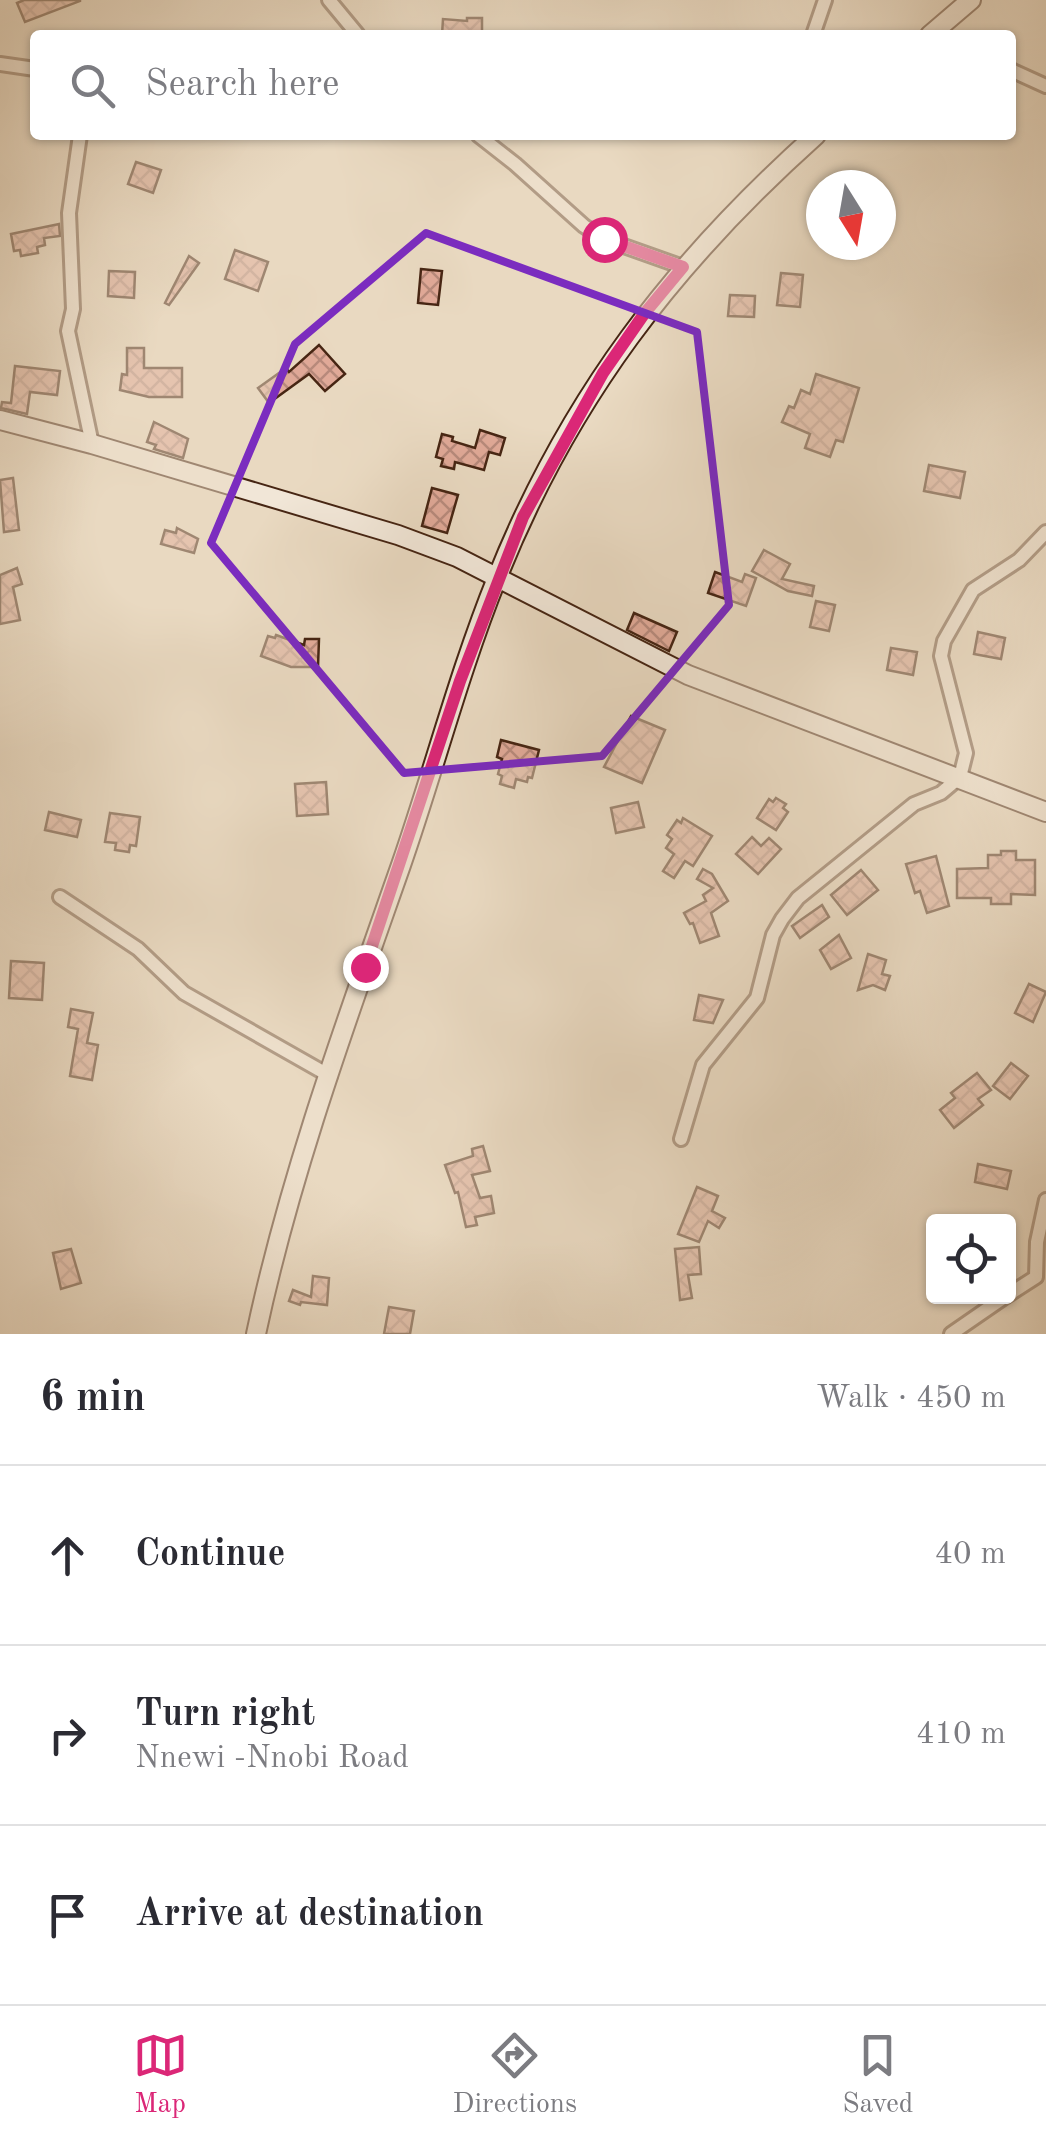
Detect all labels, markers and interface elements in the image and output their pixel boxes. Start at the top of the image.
search box [30,30,1016,140]
icon: search [65,58,120,113]
text: Search here [145,66,340,104]
north arrow [806,170,896,260]
route start [582,217,628,263]
route end [343,945,389,991]
map controls [926,1214,1016,1304]
button: locate [926,1214,1016,1304]
text: 6 min [40,1378,146,1420]
text: Walk · 450 m [816,1383,1006,1415]
icon: ahead [40,1528,95,1583]
text: Continue [135,1536,285,1574]
text: 40 m [935,1539,1006,1571]
text: Turn right [135,1696,315,1734]
icon: right [40,1708,95,1763]
text: 410 m [916,1719,1006,1751]
text: Nnewi -Nnobi Road [135,1743,409,1775]
icon: arrive [40,1888,95,1943]
text: Arrive at destination [135,1896,484,1934]
tab: Map [133,2028,188,2123]
tab: Directions [453,2028,577,2123]
tab: Saved [842,2028,913,2123]

